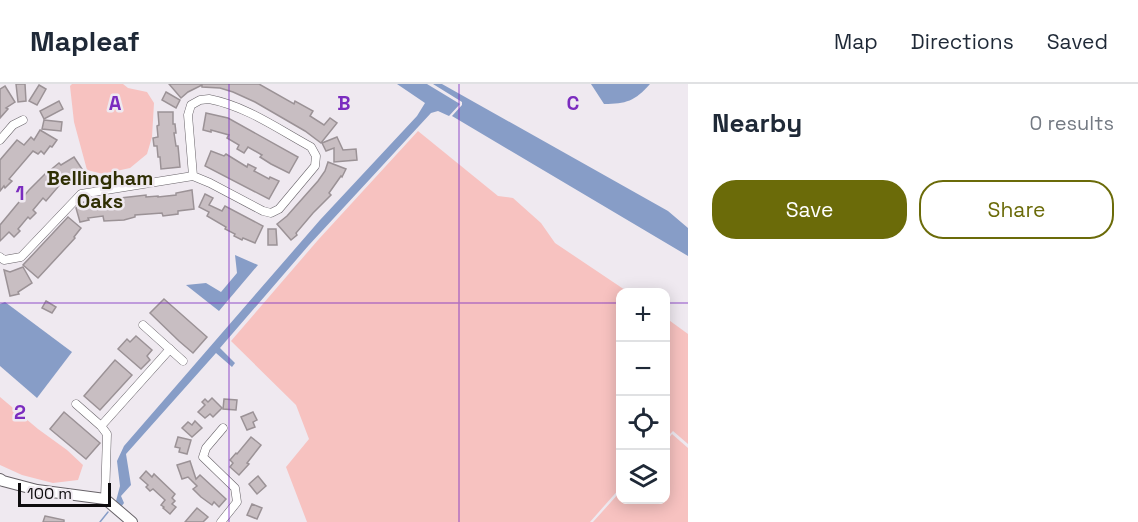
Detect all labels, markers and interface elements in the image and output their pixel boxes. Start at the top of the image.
text: Mapleaf [30,23,140,59]
text: Map [834,28,878,55]
text: Directions [911,28,1014,55]
text: Saved [1047,28,1108,55]
text: A [109,90,122,116]
text: B [337,90,351,116]
text: C [567,90,580,116]
text: Nearby [712,106,802,140]
text: 0 results [1030,110,1114,136]
district label: Bellingham Oaks [47,165,153,214]
text: 1 [15,180,25,206]
button: Save [712,180,907,239]
button: Share [919,180,1114,239]
map controls [616,288,670,504]
button: + [616,288,670,342]
button: − [616,342,670,396]
button: locate [616,396,670,450]
text: 2 [14,399,26,425]
button: layers [616,450,670,504]
scale bar [18,480,111,508]
text: 100 m [27,483,72,504]

